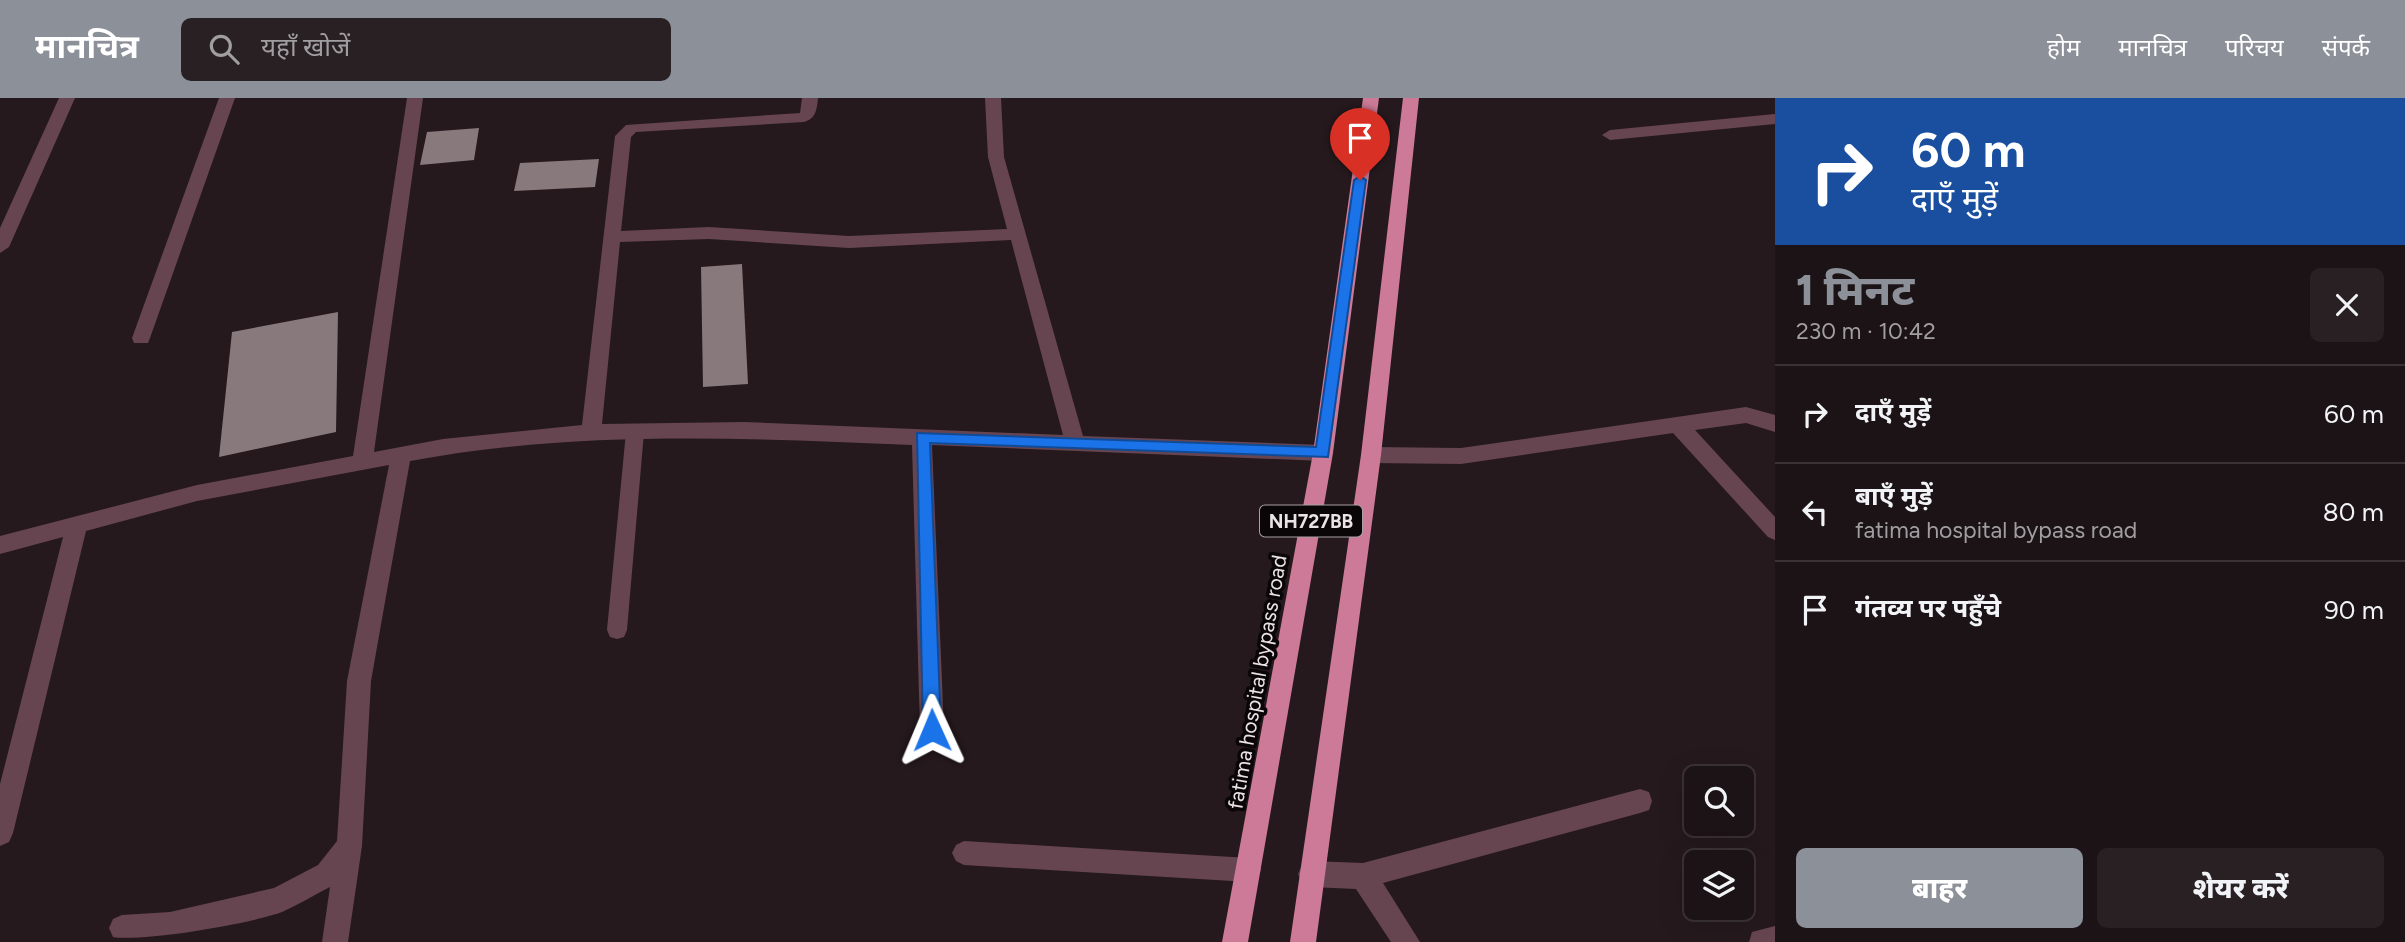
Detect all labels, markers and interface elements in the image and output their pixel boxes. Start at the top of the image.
search box [181,18,671,81]
text: मानचित्र [35,27,139,66]
icon: search [205,30,243,68]
text: यहाँ खोजें [261,31,350,63]
text: होम [2047,33,2080,62]
text: मानचित्र [2118,33,2187,62]
text: परिचय [2225,33,2284,62]
text: संपर्क [2322,33,2370,62]
pin [1330,108,1390,180]
icon: arrive [1341,119,1379,157]
text: 60 m [1911,120,2026,179]
icon: right [1796,126,1887,217]
text: दाएँ मुड़ें [1911,180,1998,218]
text: 1 मिनट [1796,265,1914,316]
button: close [2310,268,2384,342]
text: 230 m · 10:42 [1796,317,1936,345]
icon: right [1796,395,1834,433]
text: दाएँ मुड़ें [1855,396,1931,428]
text: 60 m [2324,398,2384,430]
text: बाएँ मुड़ें [1855,480,1932,512]
icon: left [1796,493,1834,531]
text: 80 m [2323,496,2384,528]
road number: NH727BB [1260,506,1362,536]
text: fatima hospital bypass road [1855,516,2137,544]
street label: fatima hospital bypass road [1222,553,1292,811]
icon: arrive [1796,591,1834,629]
text: गंतव्य पर पहुँचे [1855,592,2001,624]
text: 90 m [2324,594,2384,626]
position arrow [895,693,969,767]
map controls [1684,766,1754,920]
button: search [1684,766,1754,836]
button: बाहर [1796,848,2083,928]
button: शेयर करें [2097,848,2384,928]
button: layers [1684,850,1754,920]

